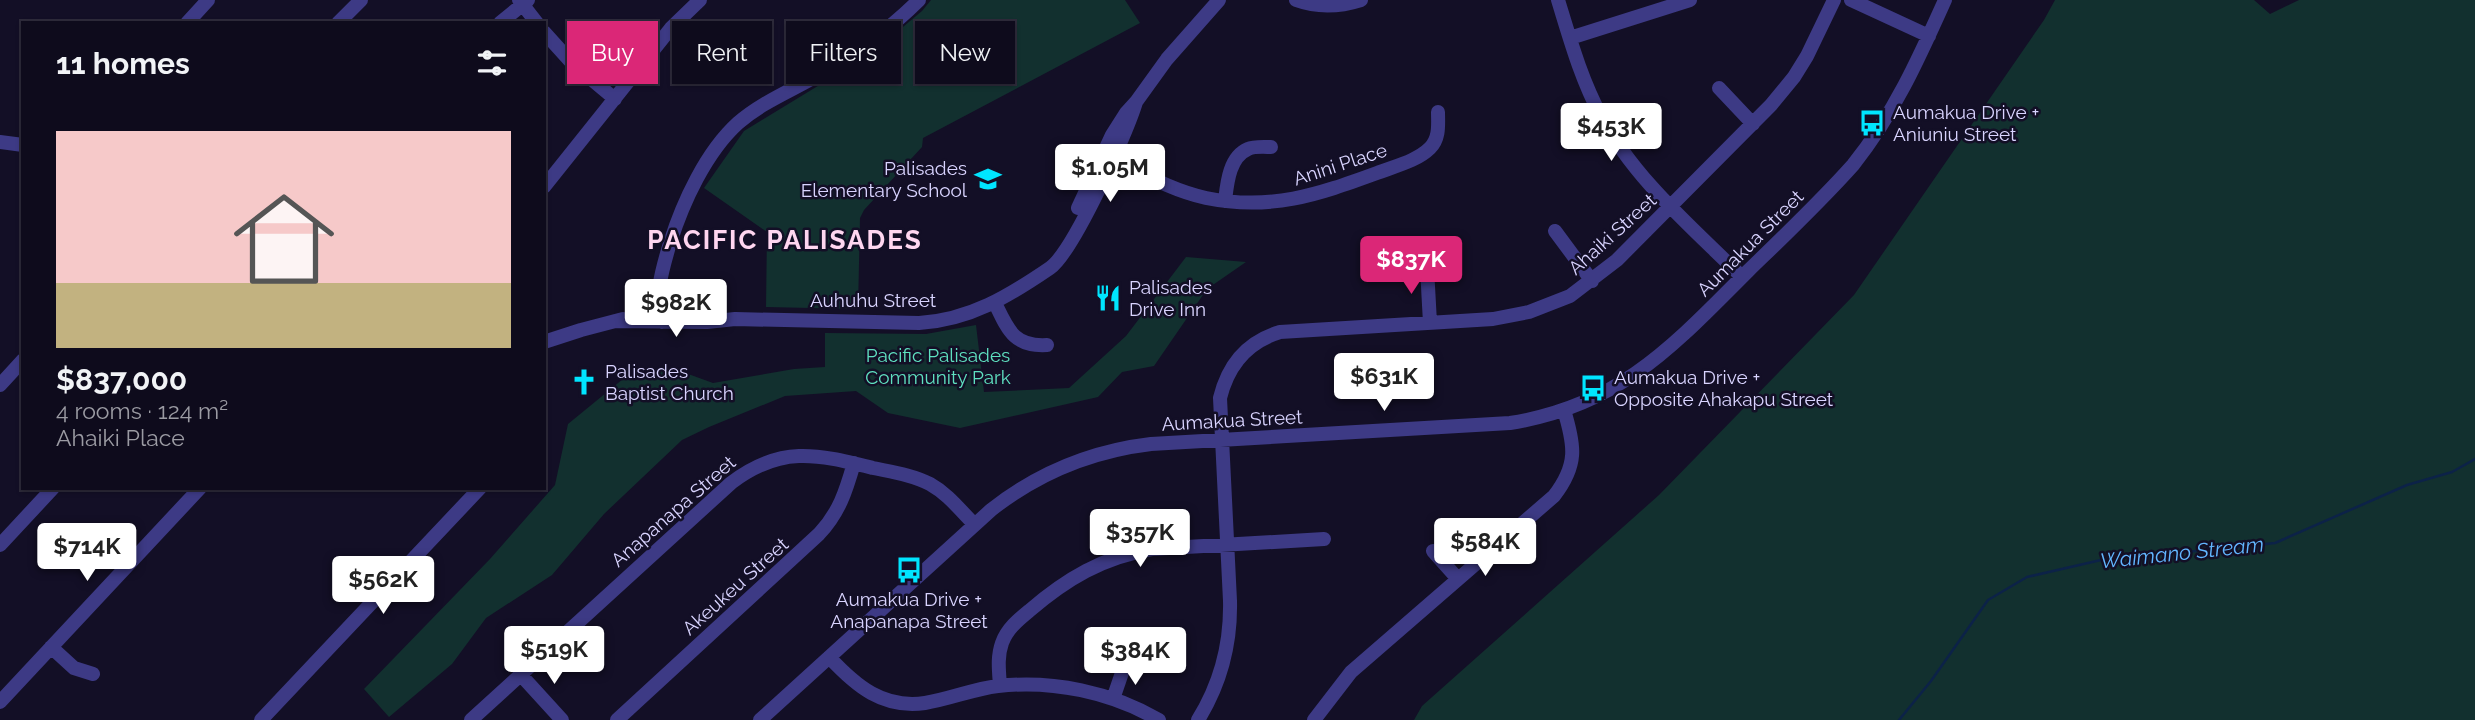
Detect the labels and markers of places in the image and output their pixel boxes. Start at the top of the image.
place label: Aumakua Drive + Aniuniu Street [1893,101,2039,145]
pin: $453K [1562,104,1660,163]
bus stop icon: Aumakua Drive + Aniuniu Street [1857,108,1887,138]
pin: $1.05M [1053,144,1167,204]
place label: Palisades Elementary School [801,157,968,201]
school or university icon: Palisades Elementary School [973,164,1003,194]
pin: $837K [1362,236,1460,296]
place label: Palisades Drive Inn [1129,276,1212,320]
pin: $982K [627,280,725,339]
restaurant icon: Palisades Drive Inn [1093,283,1123,313]
pin: $631K [1335,354,1433,413]
place label: Palisades Baptist Church [605,360,734,404]
place label: Aumakua Drive + Opposite Ahakapu Street [1614,366,1834,410]
church icon: Palisades Baptist Church [569,367,599,397]
bus stop icon: Aumakua Drive + Opposite Ahakapu Street [1578,373,1608,403]
pin: $357K [1091,510,1189,569]
pin: $584K [1436,518,1534,578]
pin: $714K [38,524,136,583]
bus stop icon: Aumakua Drive + Anapanapa Street [894,555,924,585]
pin: $562K [334,556,432,616]
place label: Aumakua Drive + Anapanapa Street [830,588,988,632]
pin: $519K [505,626,603,686]
pin: $384K [1086,628,1184,687]

